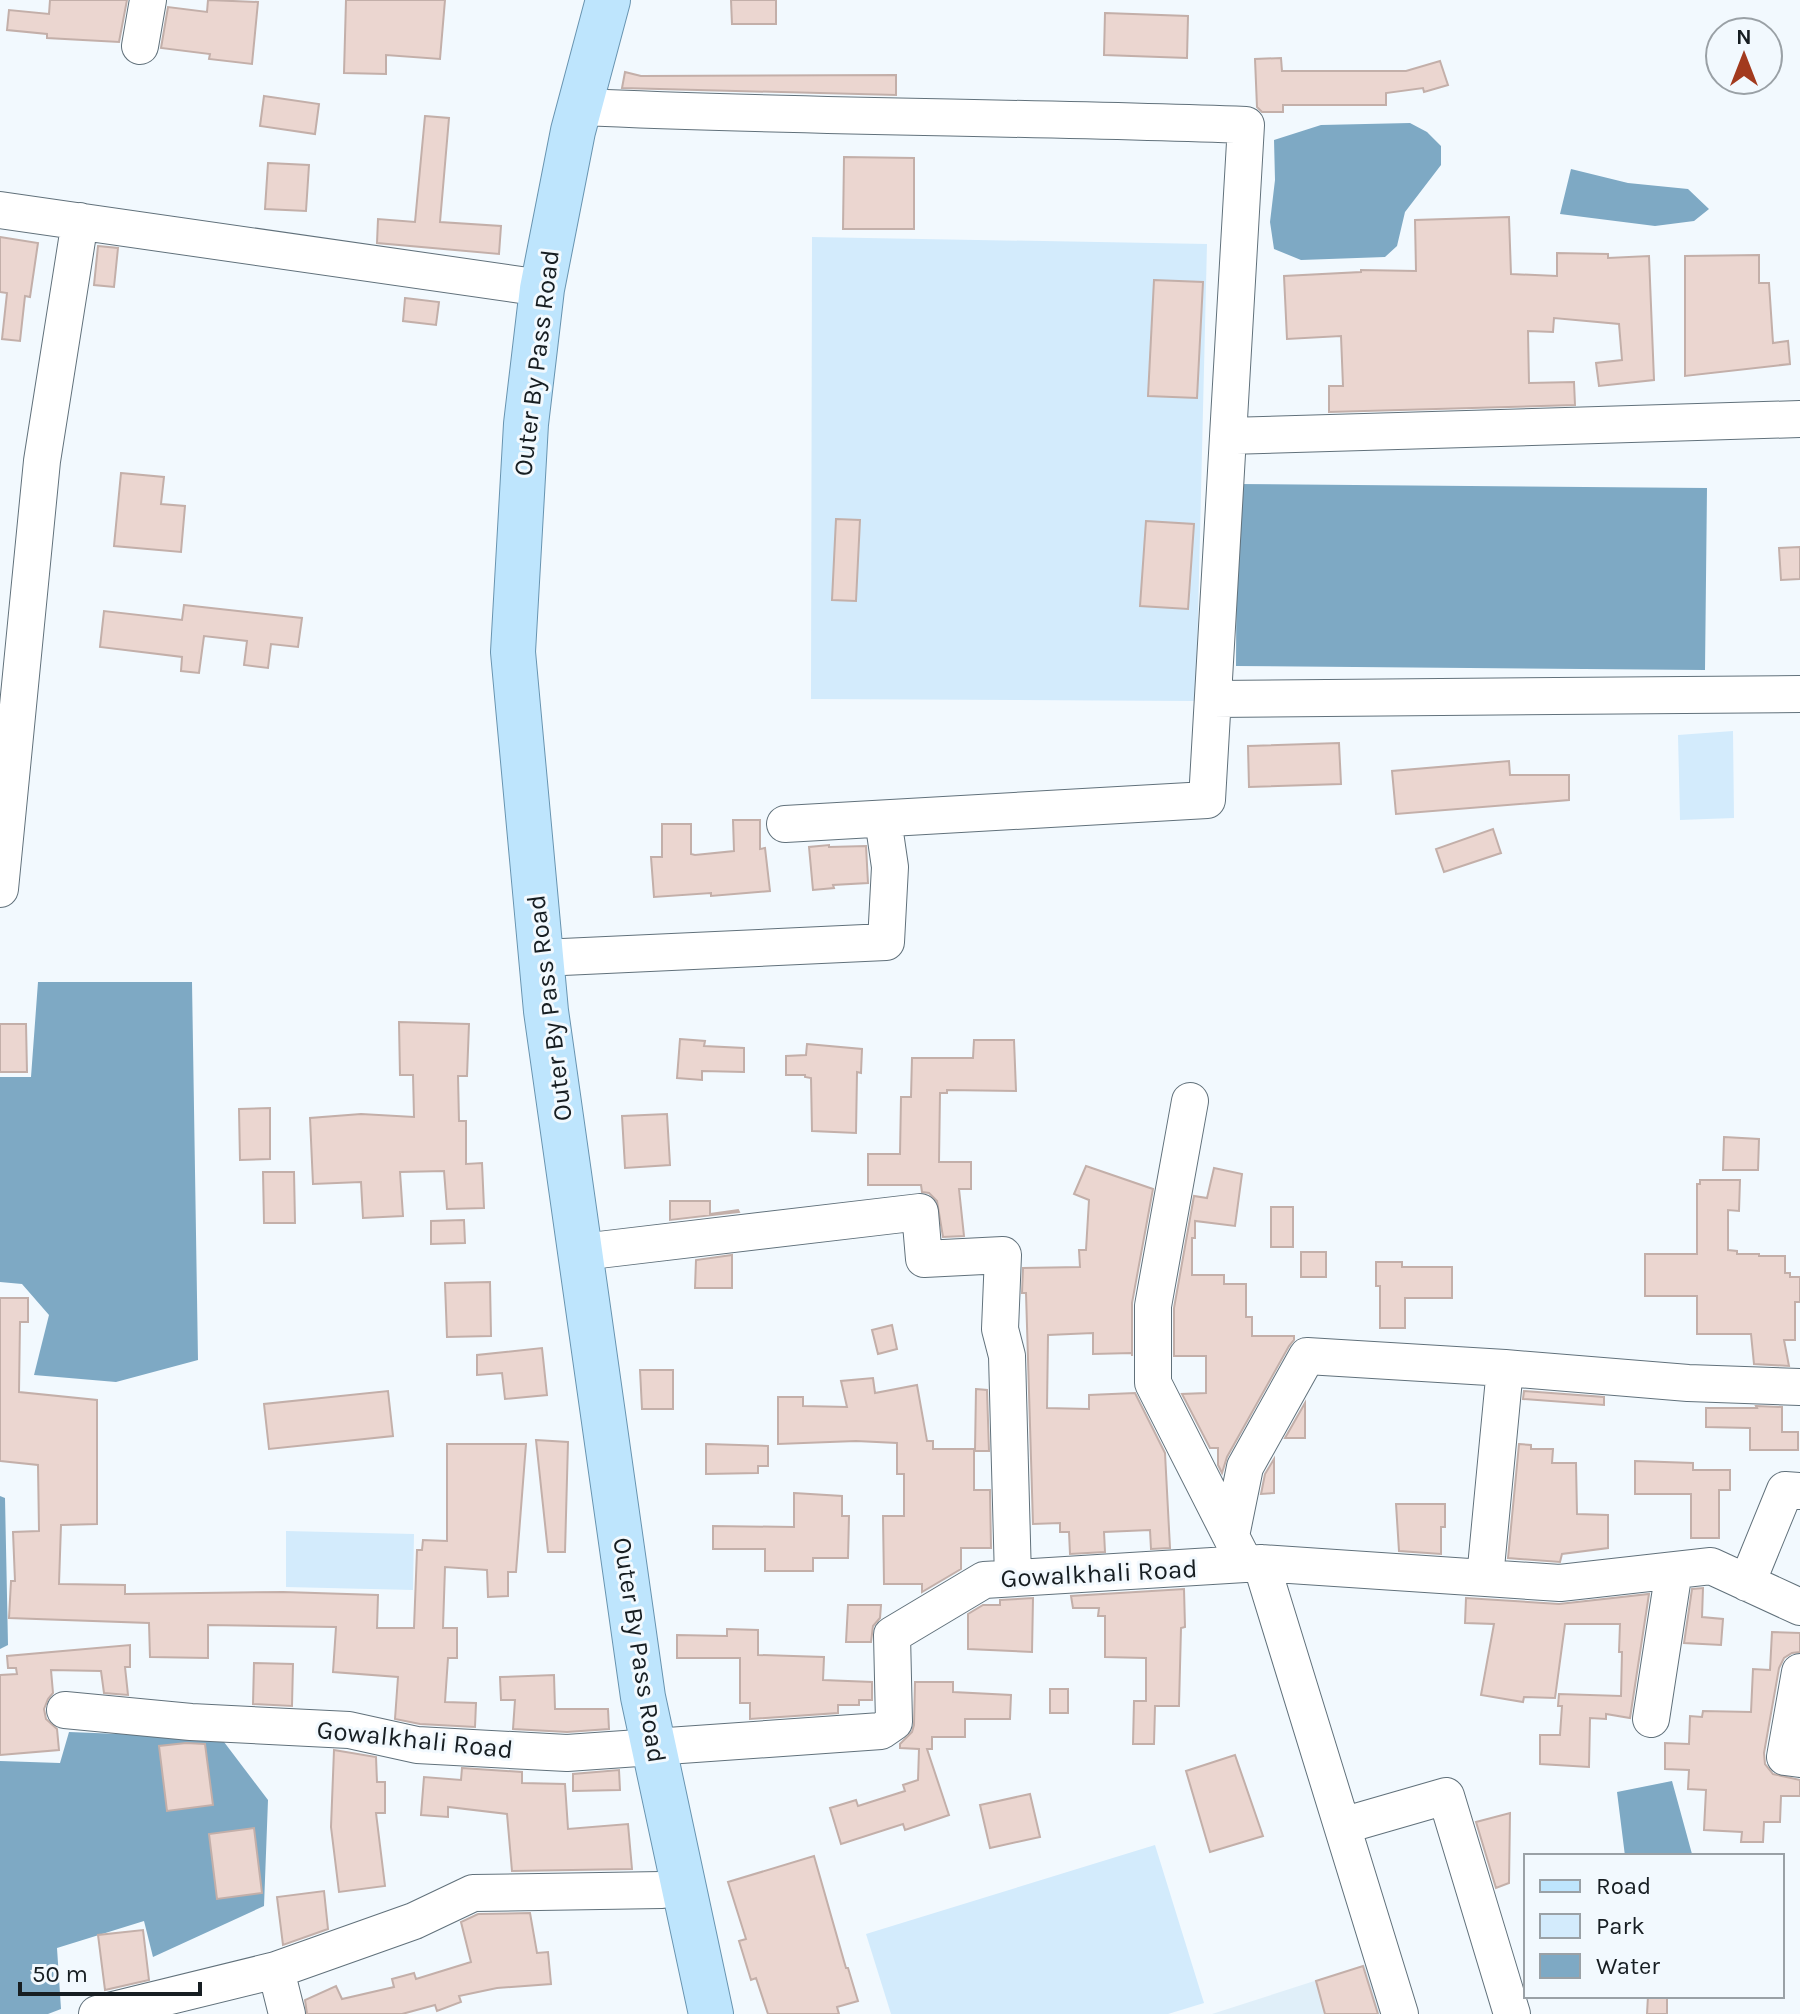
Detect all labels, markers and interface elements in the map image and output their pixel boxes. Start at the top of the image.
north arrow [1704,16,1784,96]
text: N [1736,24,1752,50]
street label: Outer By Pass Road [507,248,566,478]
street label: Outer By Pass Road [520,893,579,1123]
street label: Outer By Pass Road [606,1535,673,1765]
street label: Gowalkhali Road [1000,1553,1198,1594]
street label: Gowalkhali Road [315,1714,515,1765]
legend [1524,1854,1784,1998]
text: Road [1596,1872,1651,1900]
text: Park [1596,1912,1645,1940]
scale bar [20,1946,200,1996]
text: Water [1596,1952,1660,1980]
text: 50 m [32,1960,88,1988]

